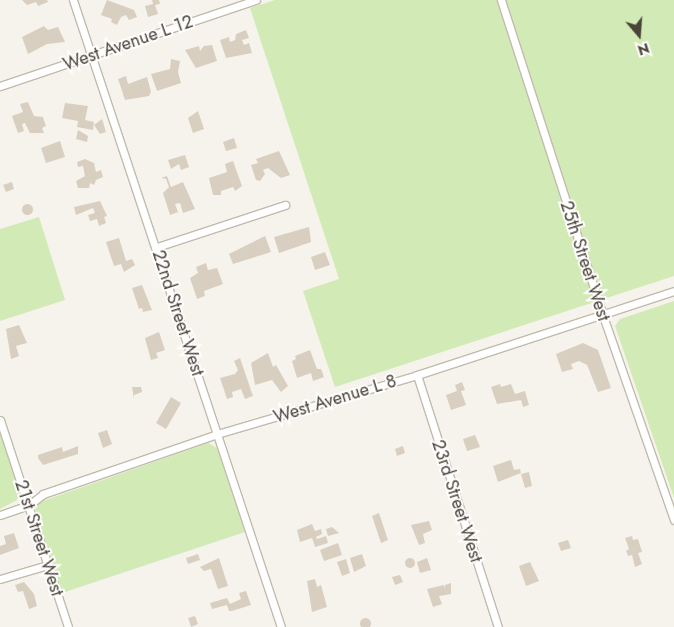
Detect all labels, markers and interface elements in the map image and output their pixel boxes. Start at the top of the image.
north arrow [614,10,664,60]
street label: West Avenue L 12 [60,11,196,75]
text: N [635,38,652,60]
street label: 25th Street West [555,198,615,324]
street label: 22nd Street West [147,247,209,379]
street label: West Avenue L 8 [271,370,399,428]
street label: 23rd Street West [427,437,487,565]
street label: 21st Street West [10,477,68,599]

